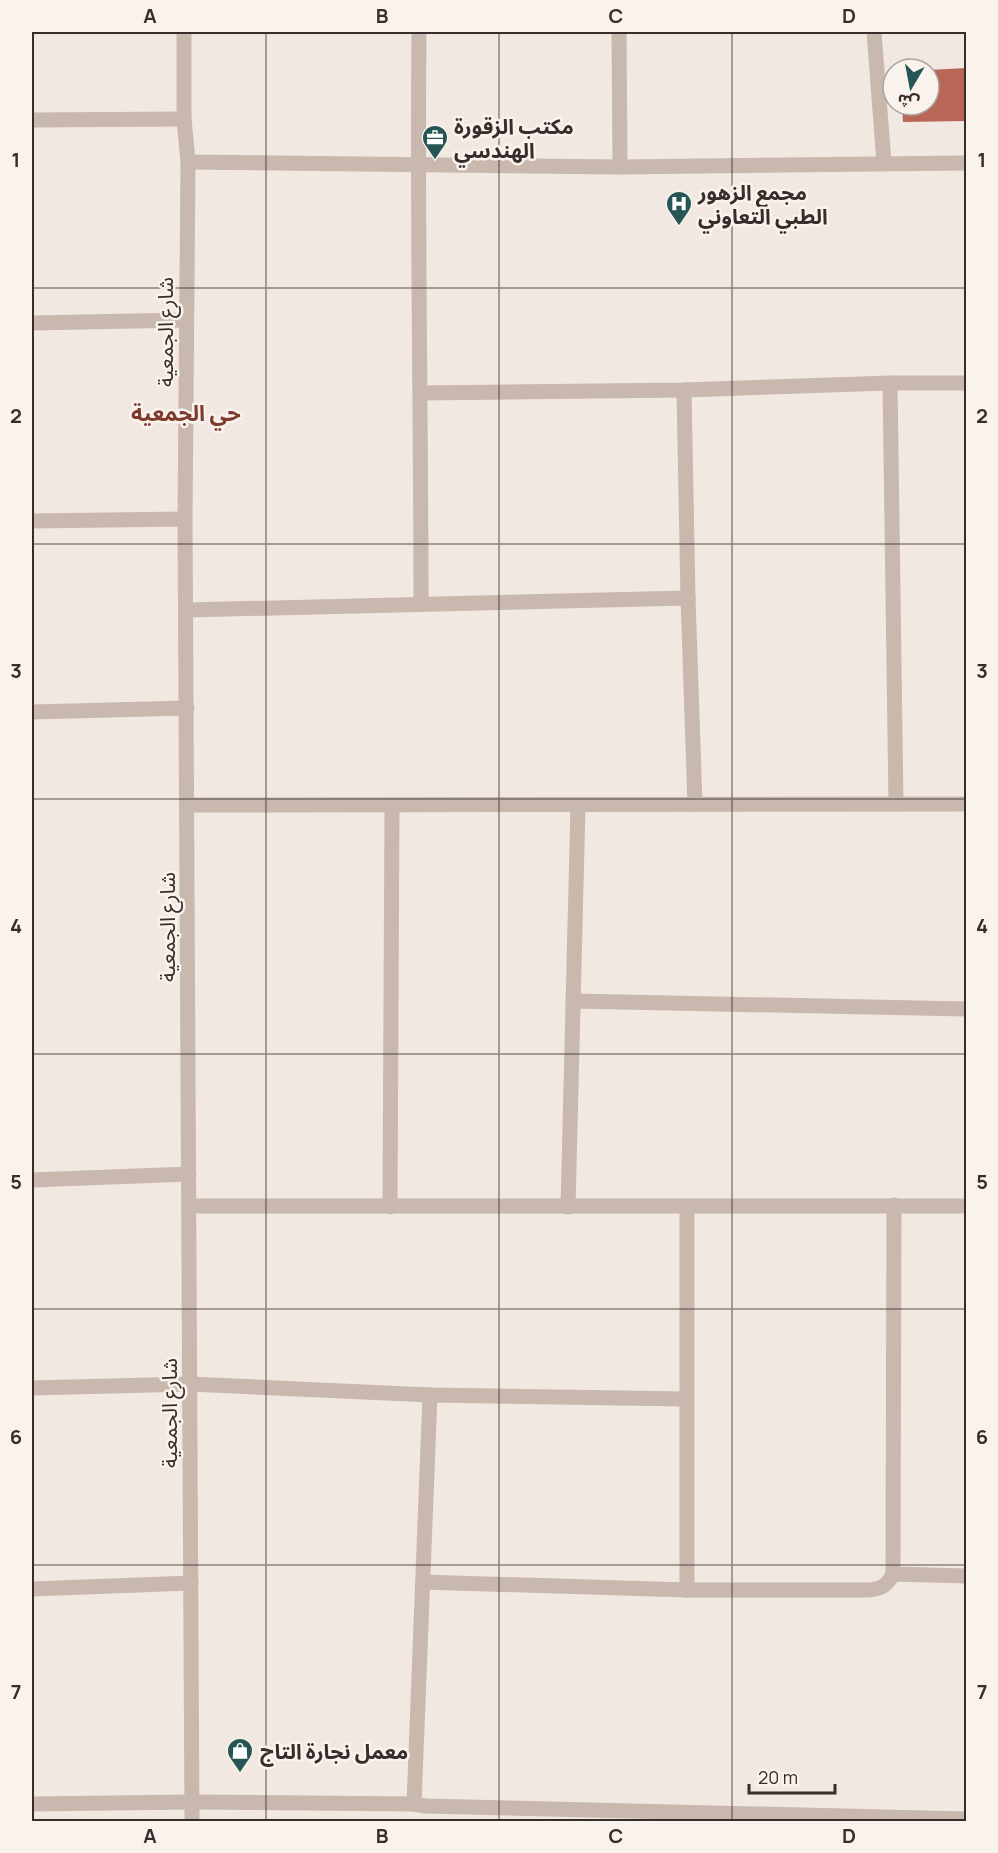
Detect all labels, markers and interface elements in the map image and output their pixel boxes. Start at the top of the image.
text: A [143,2,157,29]
text: B [376,2,389,29]
text: C [609,2,623,29]
text: D [842,2,856,29]
north arrow [881,57,941,117]
text: ش [896,89,921,115]
place label: مكتب الزقورة الهندسي [454,112,574,168]
office icon: مكتب الزقورة الهندسي [420,123,450,161]
text: 1 [12,146,20,173]
text: 1 [978,146,986,173]
place label: مجمع الزهور الطبي التعاوني [697,178,828,234]
hospital icon: مجمع الزهور الطبي التعاوني [664,189,694,227]
street label: شارع الجمعية [151,277,181,387]
district label: حي الجمعية [131,398,241,431]
text: 2 [10,402,22,429]
text: 2 [976,402,988,429]
text: 3 [10,657,22,684]
text: 3 [976,657,988,684]
street label: شارع الجمعية [153,872,183,982]
text: 4 [10,912,22,939]
text: 4 [976,912,988,939]
text: 5 [10,1168,22,1195]
text: 5 [976,1168,988,1195]
street label: شارع الجمعية [155,1358,185,1468]
text: 6 [10,1423,22,1450]
text: 6 [976,1423,988,1450]
text: 7 [11,1678,21,1705]
text: 7 [977,1678,987,1705]
shop icon: معمل نجارة التاج [225,1736,255,1774]
place label: معمل نجارة التاج [260,1737,408,1767]
scale bar [749,1757,834,1795]
text: 20 m [758,1765,798,1789]
text: A [143,1822,157,1849]
text: B [376,1822,389,1849]
text: C [609,1822,623,1849]
text: D [842,1822,856,1849]

